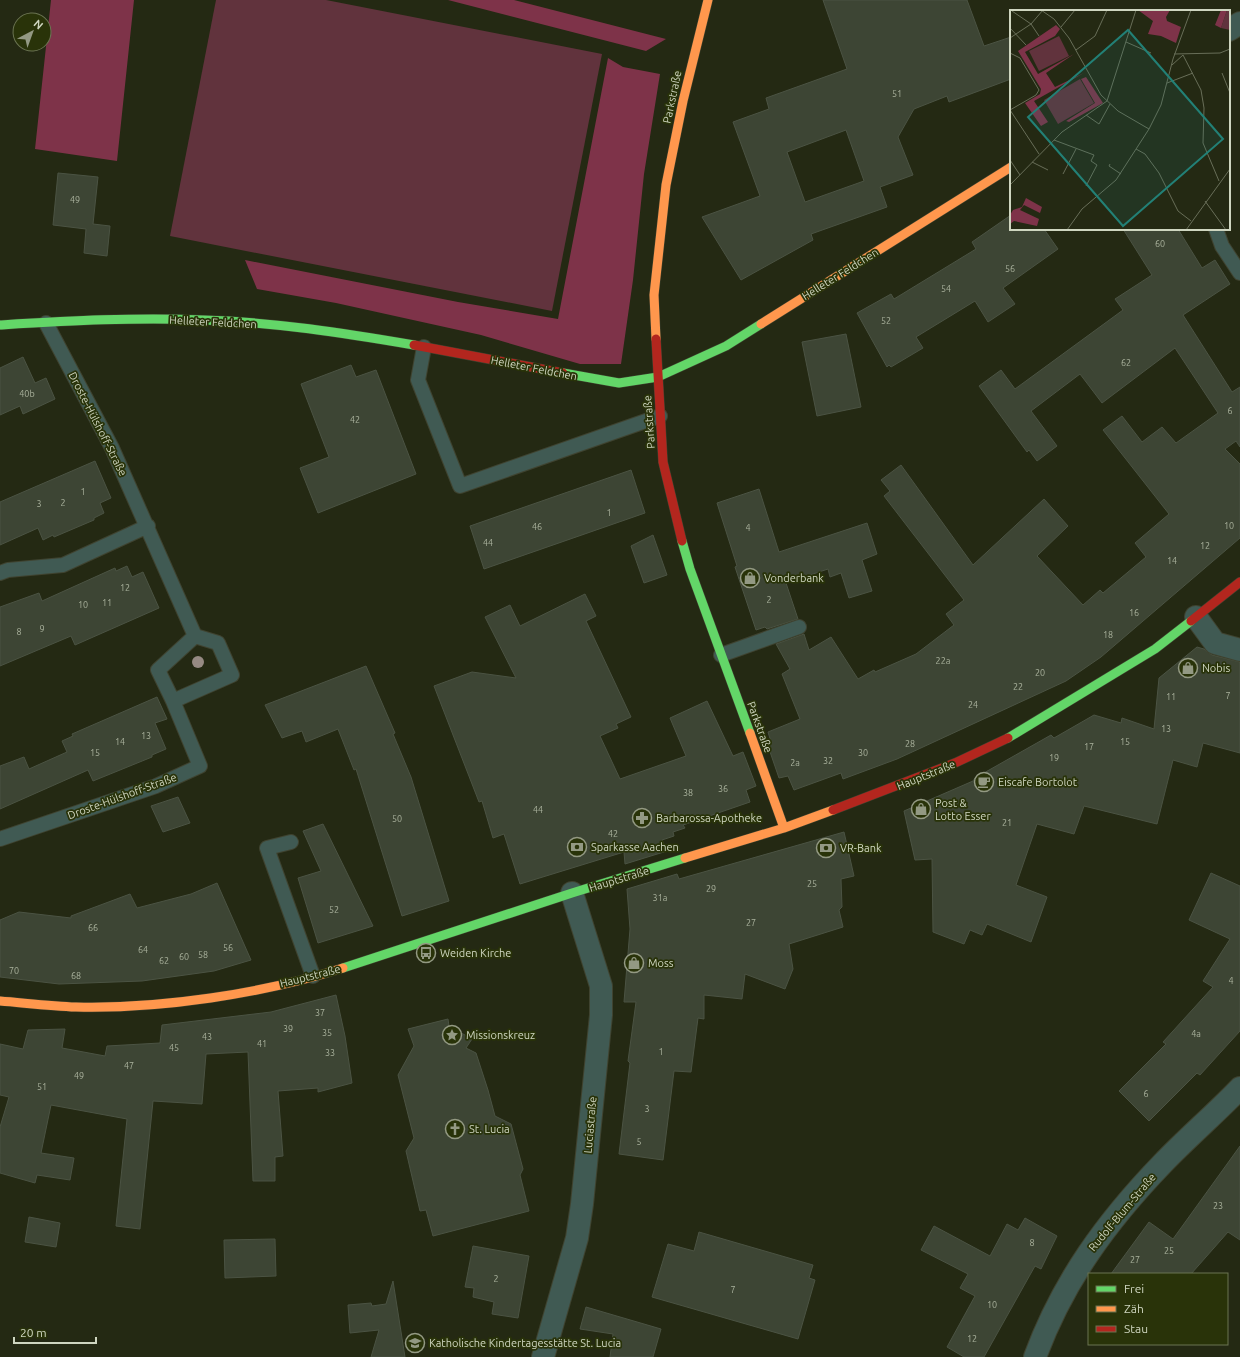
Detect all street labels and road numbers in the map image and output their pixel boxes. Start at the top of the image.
street label: Parkstraße [661,70,683,124]
street label: Helleter Feldchen [800,246,880,302]
street label: Helleter Feldchen [169,314,257,330]
street label: Helleter Feldchen [490,354,578,382]
street label: Droste-Hülshoff-Straße [67,370,129,478]
street label: Parkstraße [641,395,657,449]
street label: Parkstraße [745,700,775,754]
street label: Hauptstraße [895,758,957,792]
street label: Droste-Hülshoff-Straße [66,771,178,821]
street label: Hauptstraße [588,864,650,894]
street label: Hauptstraße [278,963,342,989]
street label: Luciastraße [582,1096,598,1154]
street label: Rudolf-Blum-Straße [1086,1171,1158,1253]

